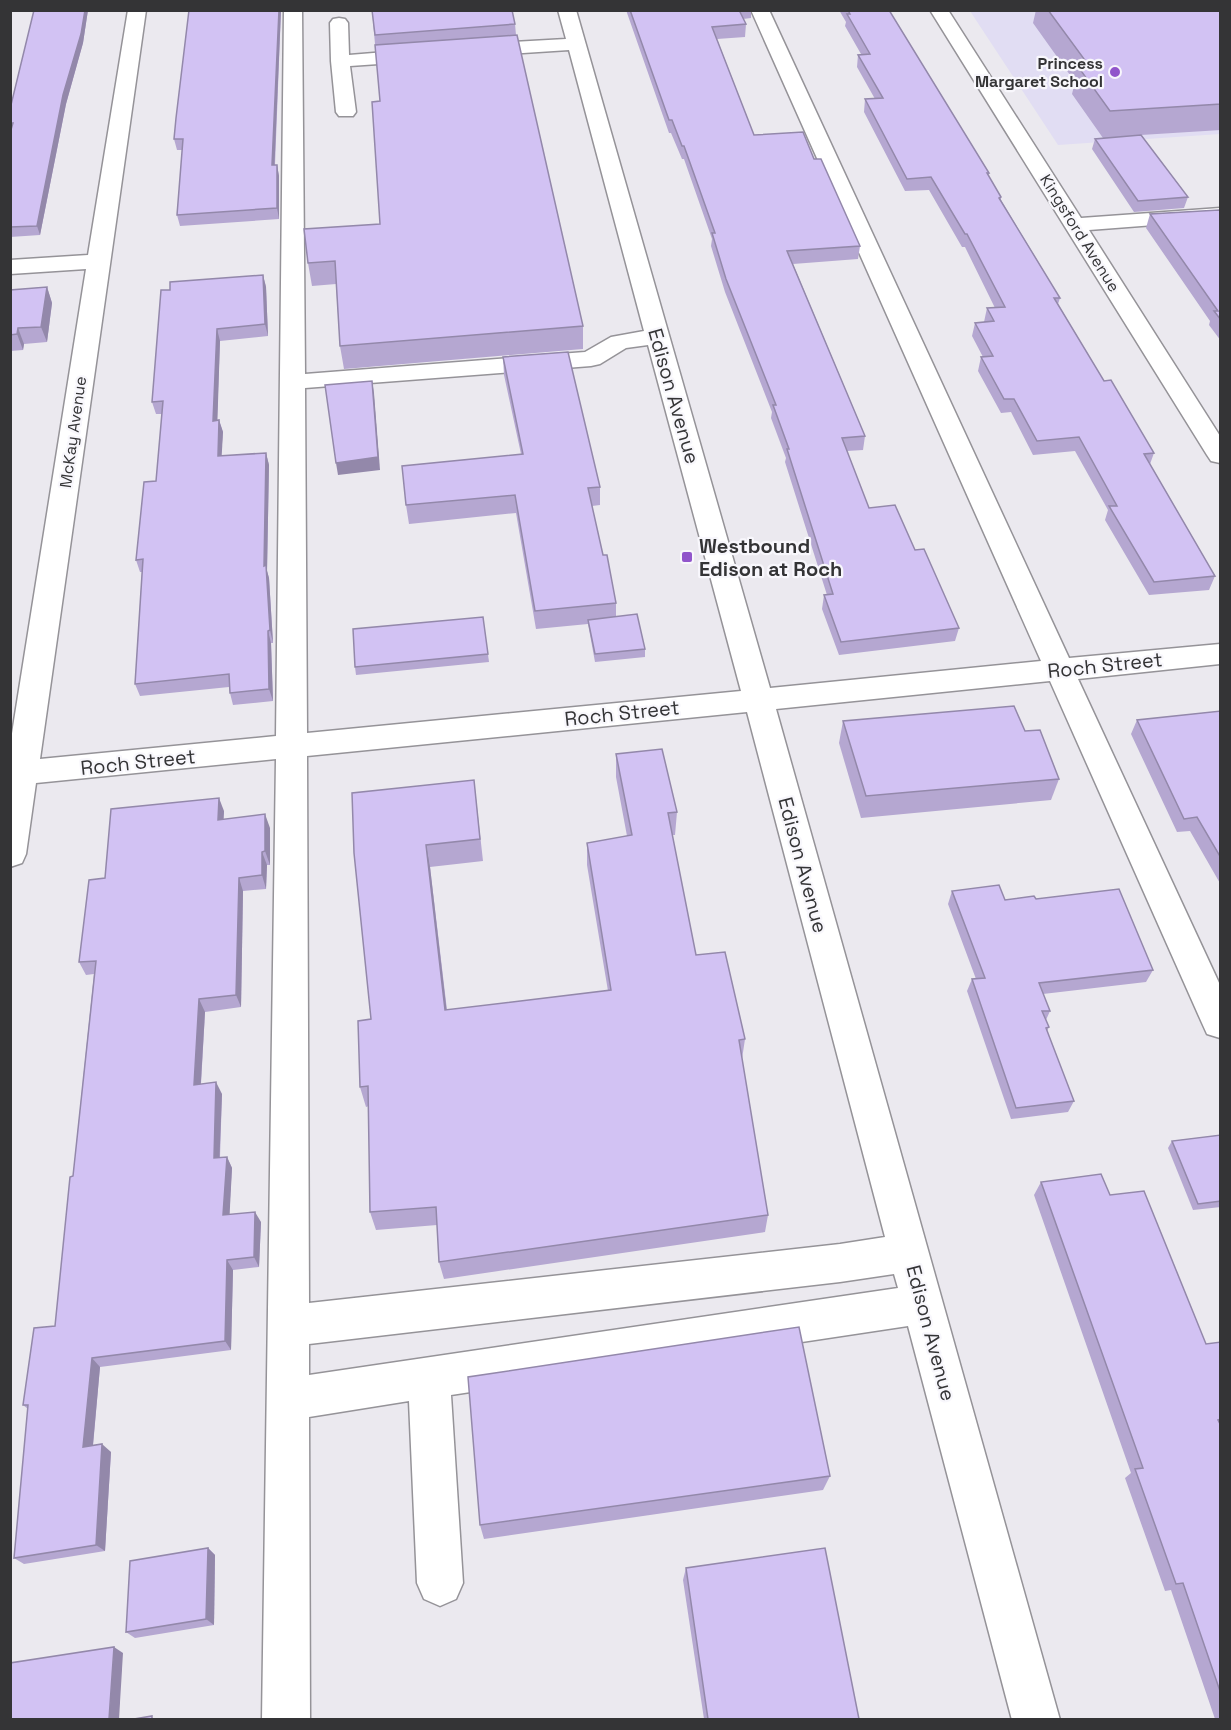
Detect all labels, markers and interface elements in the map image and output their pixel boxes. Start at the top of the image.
place label: Princess Margaret School [975,53,1103,92]
marker: Princess Margaret School [1108,65,1122,79]
street label: Kingsford Avenue [1035,170,1125,296]
street label: Edison Avenue [642,325,706,467]
street label: McKay Avenue [55,375,91,489]
place label: Westbound Edison at Roch [699,533,842,582]
marker: Westbound Edison at Roch [680,550,694,564]
street label: Roch Street [1046,646,1164,684]
street label: Roch Street [563,694,681,732]
street label: Roch Street [79,743,197,781]
street label: Edison Avenue [772,794,834,936]
street label: Edison Avenue [900,1262,962,1404]

